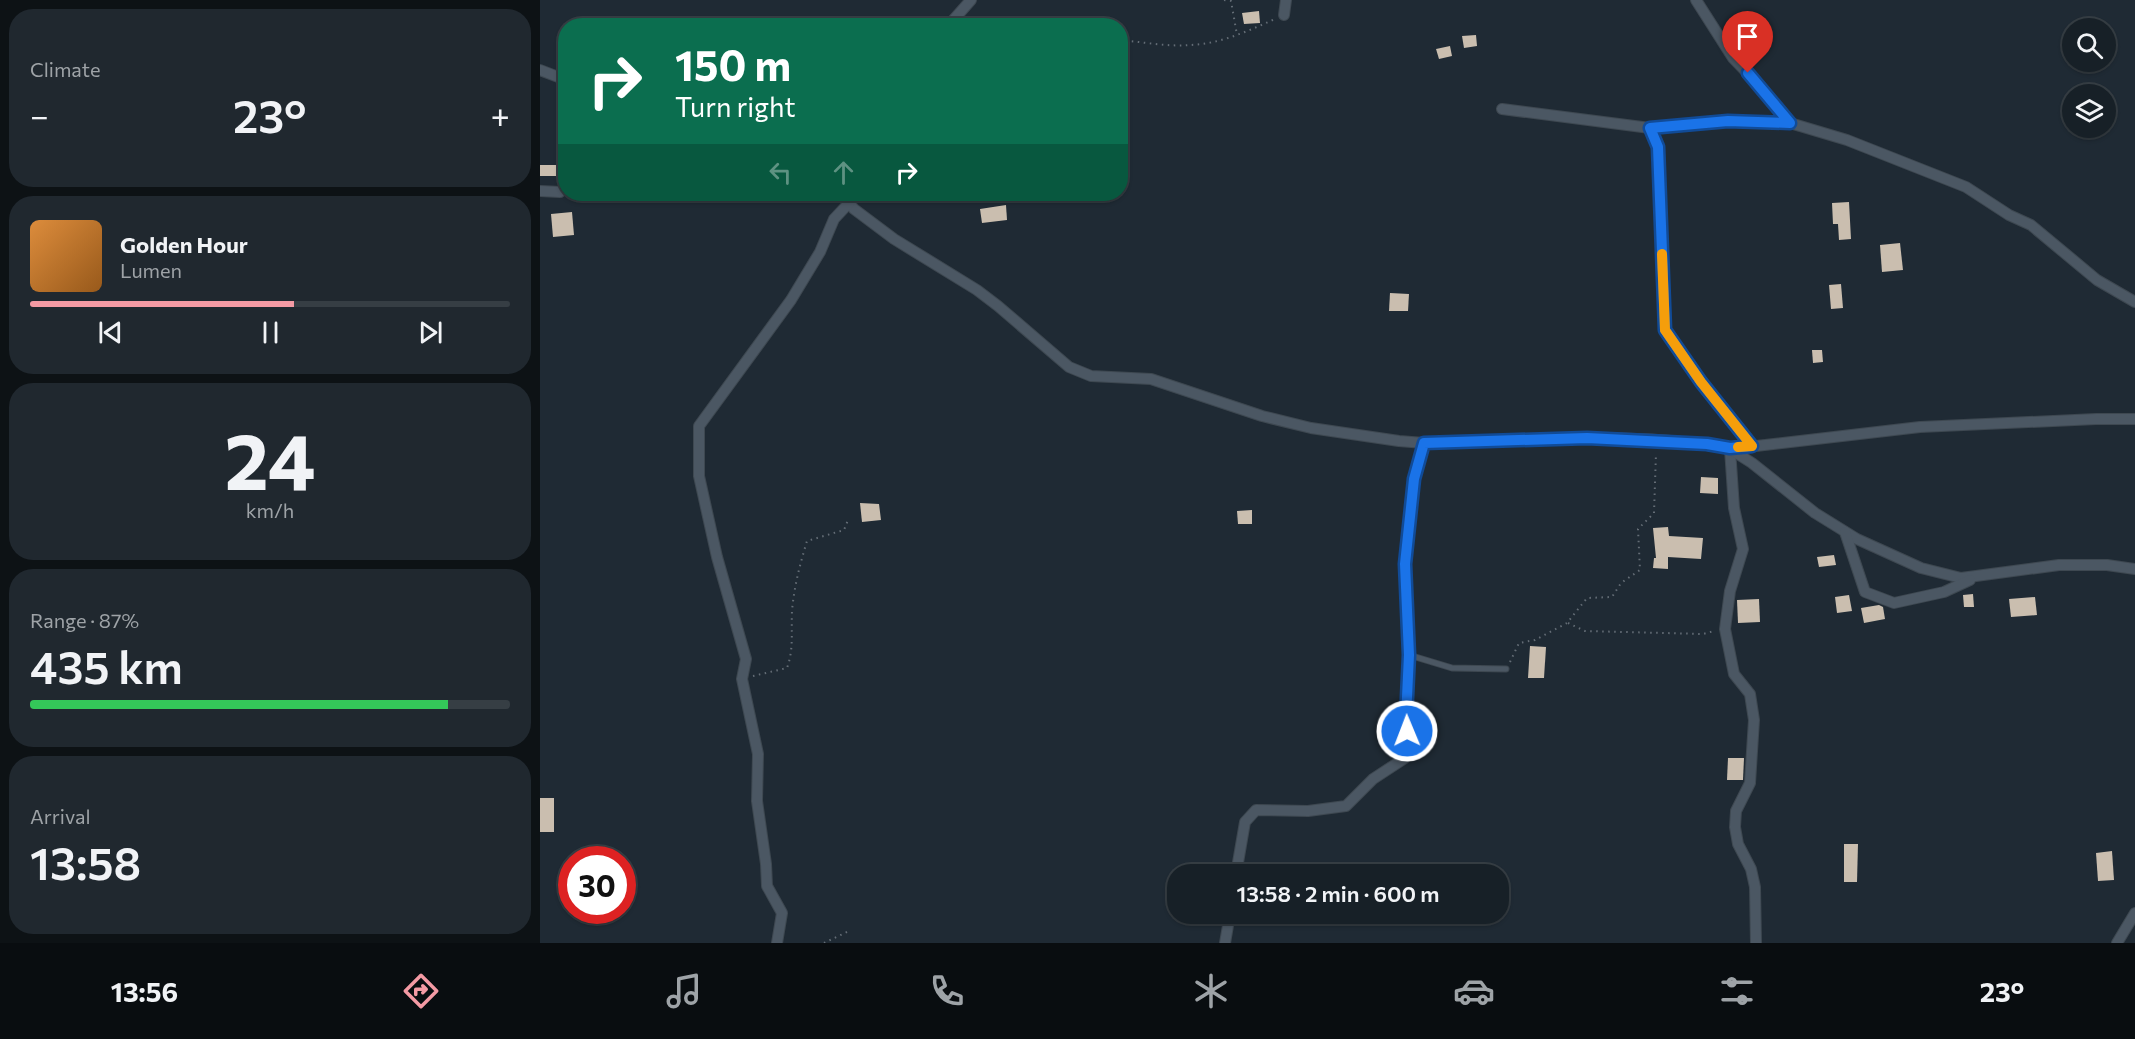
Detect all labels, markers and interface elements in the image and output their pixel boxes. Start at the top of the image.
pin [1722,11,1773,73]
map controls [2062,18,2116,138]
button: search [2062,18,2116,72]
icon: arrive [1731,20,1764,53]
text: 150 m [675,38,791,90]
icon: right [576,42,654,120]
text: Climate [30,57,100,81]
button: layers [2062,84,2116,138]
text: 23° [233,87,306,142]
text: Turn right [675,90,795,123]
text: − [30,94,49,135]
text: + [491,94,510,135]
icon: left [764,156,797,189]
icon: ahead [827,156,860,189]
icon: right [890,156,923,189]
text: Golden Hour [120,231,248,258]
text: Lumen [120,258,182,282]
icon: previous [94,316,127,349]
icon: pause [254,316,287,349]
icon: next [414,316,447,349]
text: 24 [224,411,316,506]
text: km/h [246,498,294,522]
text: Range · 87% [30,608,139,632]
text: 435 km [30,638,183,693]
position arrow [1375,699,1439,763]
text: Arrival [30,804,91,828]
text: 13:58 [30,834,141,889]
speed limit sign: 30 [558,846,636,924]
text: 13:58 · 2 min · 600 m [1237,880,1439,907]
icon: directions [400,970,442,1012]
icon: music [663,970,705,1012]
icon: phone [926,970,968,1012]
icon: climate [1190,970,1232,1012]
icon: car [1453,970,1495,1012]
icon: filters [1716,970,1758,1012]
text: 13:56 [111,975,178,1008]
text: 23° [1980,975,2024,1008]

